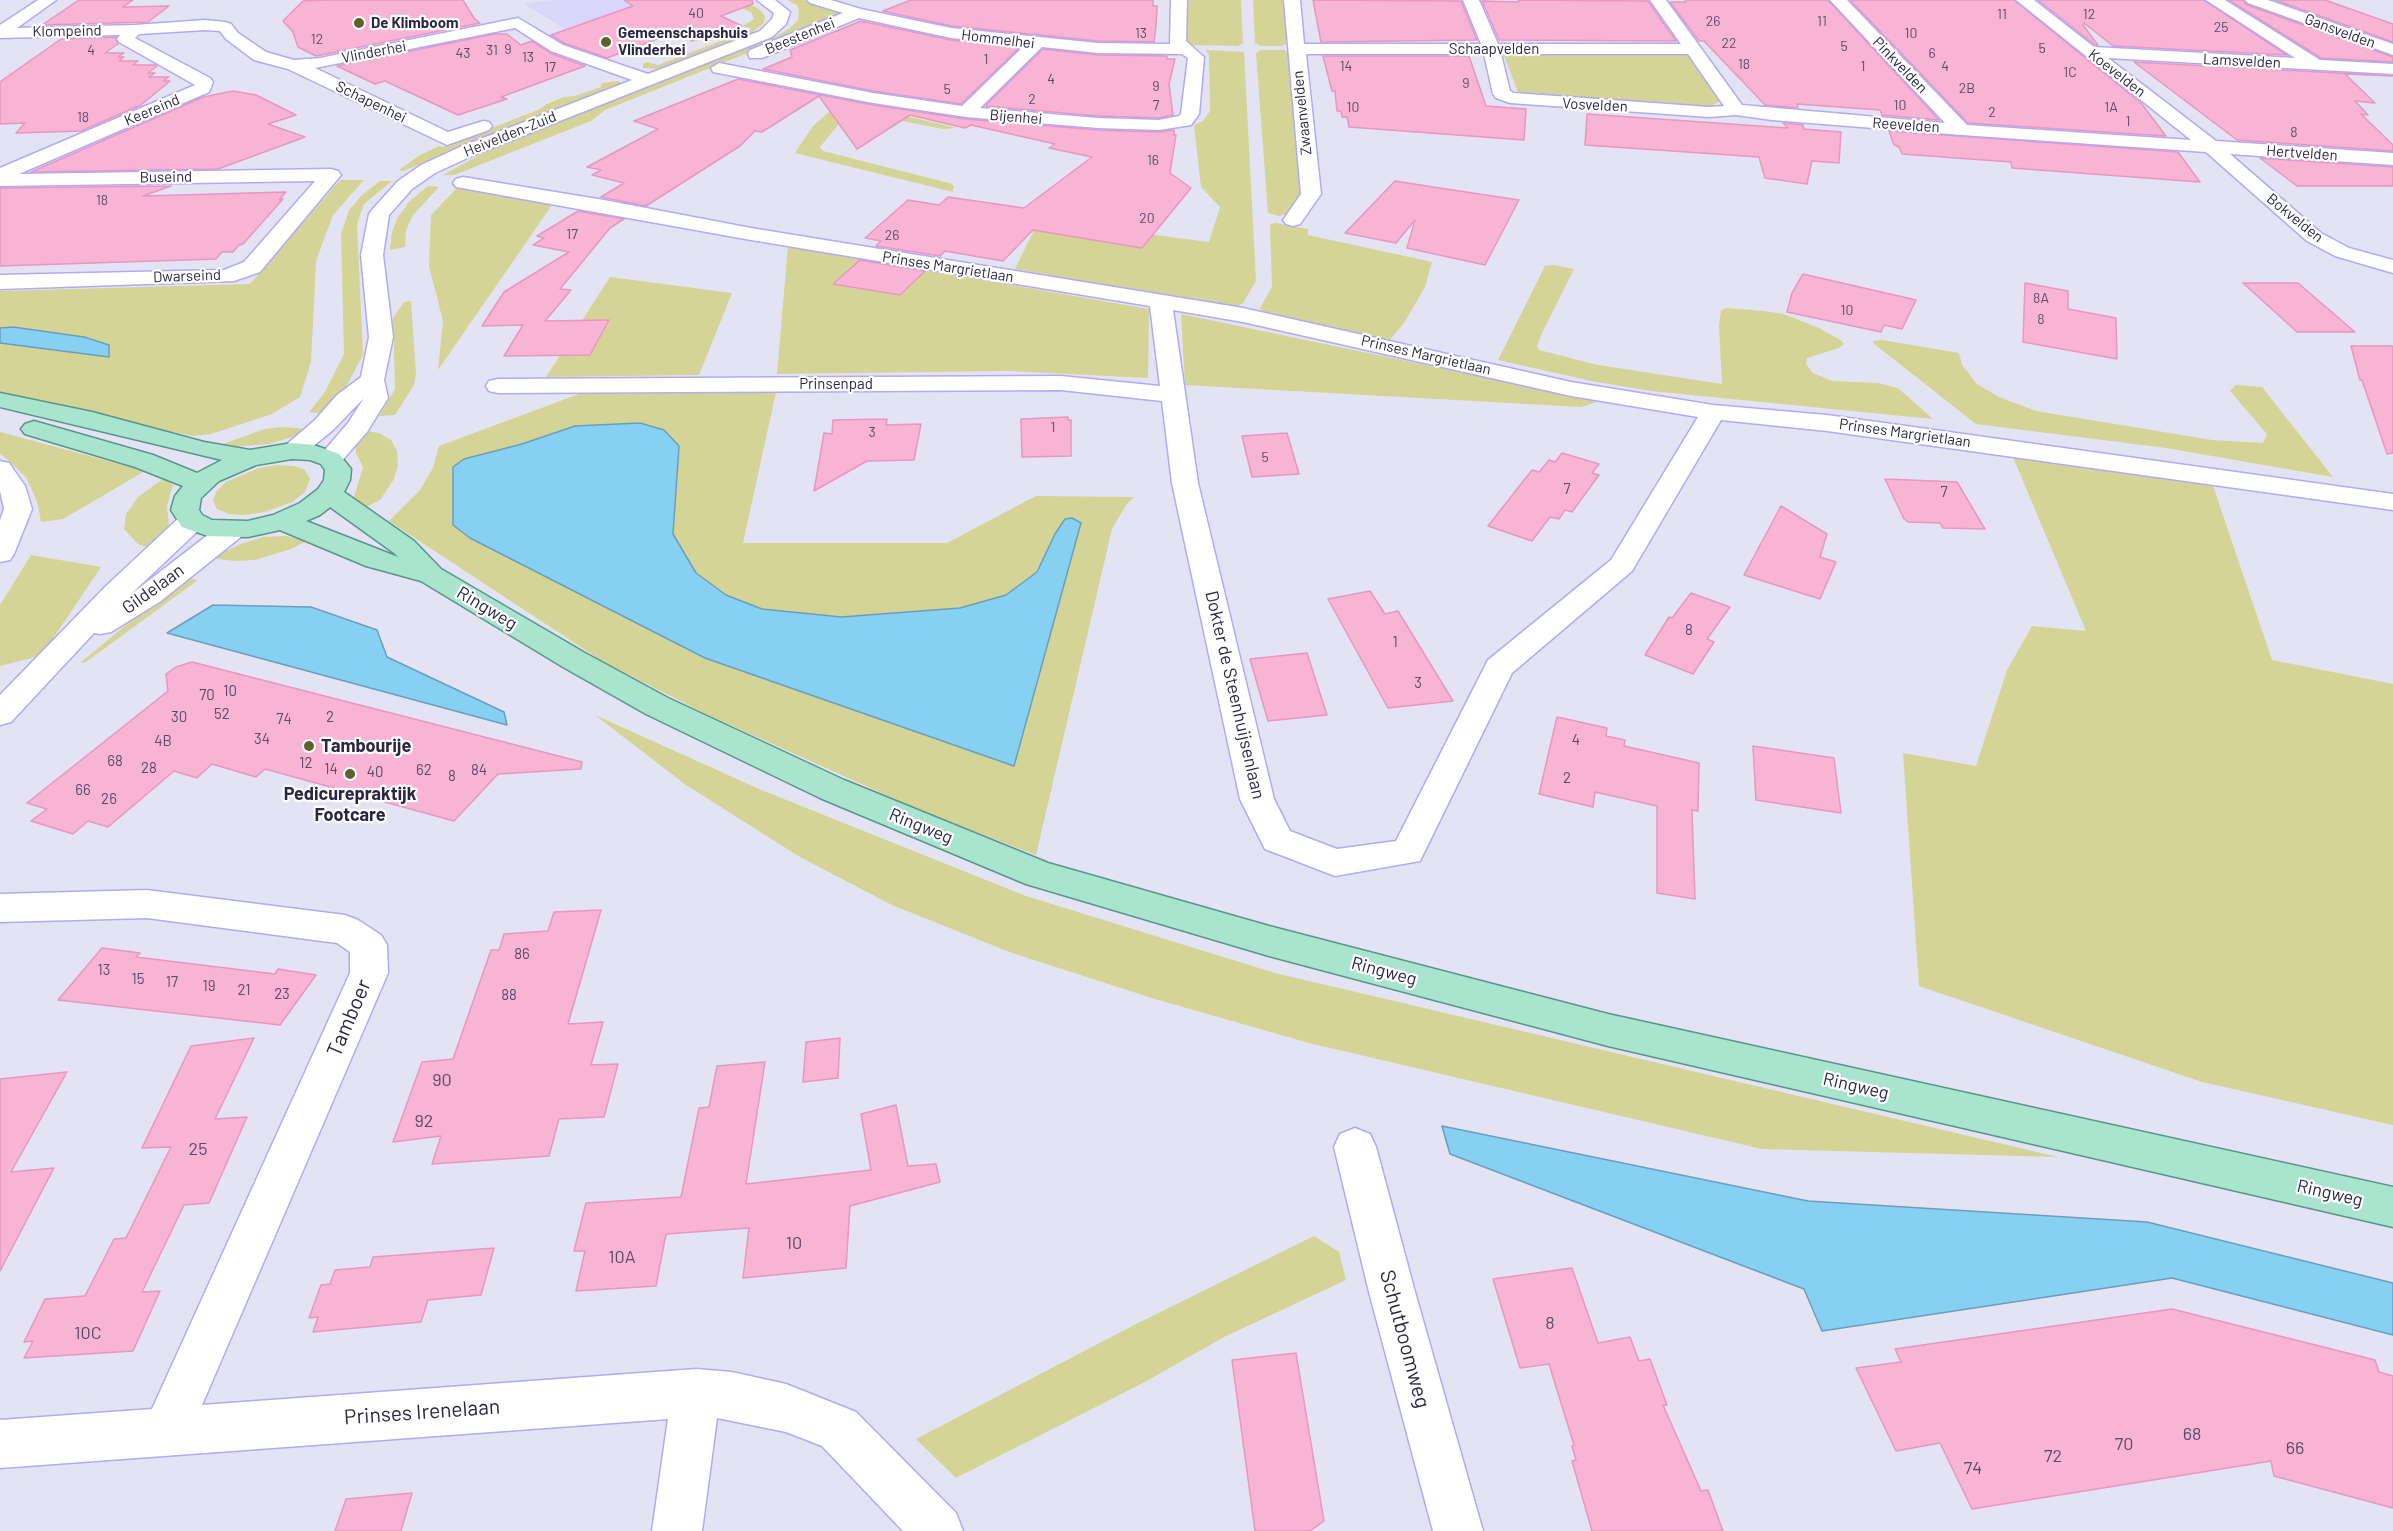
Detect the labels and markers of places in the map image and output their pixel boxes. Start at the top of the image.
place label: De Klimboom [371,14,459,32]
marker: De Klimboom [352,16,366,30]
place label: Gemeenschapshuis Vlinderhei [618,24,748,59]
marker: Gemeenschapshuis Vlinderhei [599,35,613,49]
place label: Tambourije [321,735,411,757]
marker: Tambourije [302,739,316,753]
marker: Pedicurepraktijk Footcare [343,767,357,781]
place label: Pedicurepraktijk Footcare [284,783,416,826]

